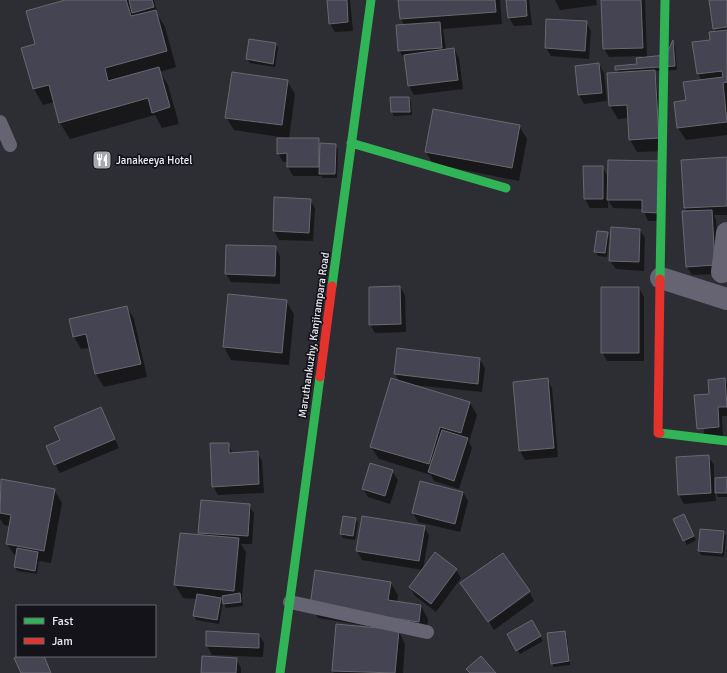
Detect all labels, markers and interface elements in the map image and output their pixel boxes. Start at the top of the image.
restaurant icon: Janakeeya Hotel [91,149,113,171]
place label: Janakeeya Hotel [116,154,193,167]
street label: Maruthankuzhy, Kanjirampara Road [296,251,332,419]
legend [16,605,156,657]
text: Fast [52,614,73,629]
text: Jam [52,634,73,649]

